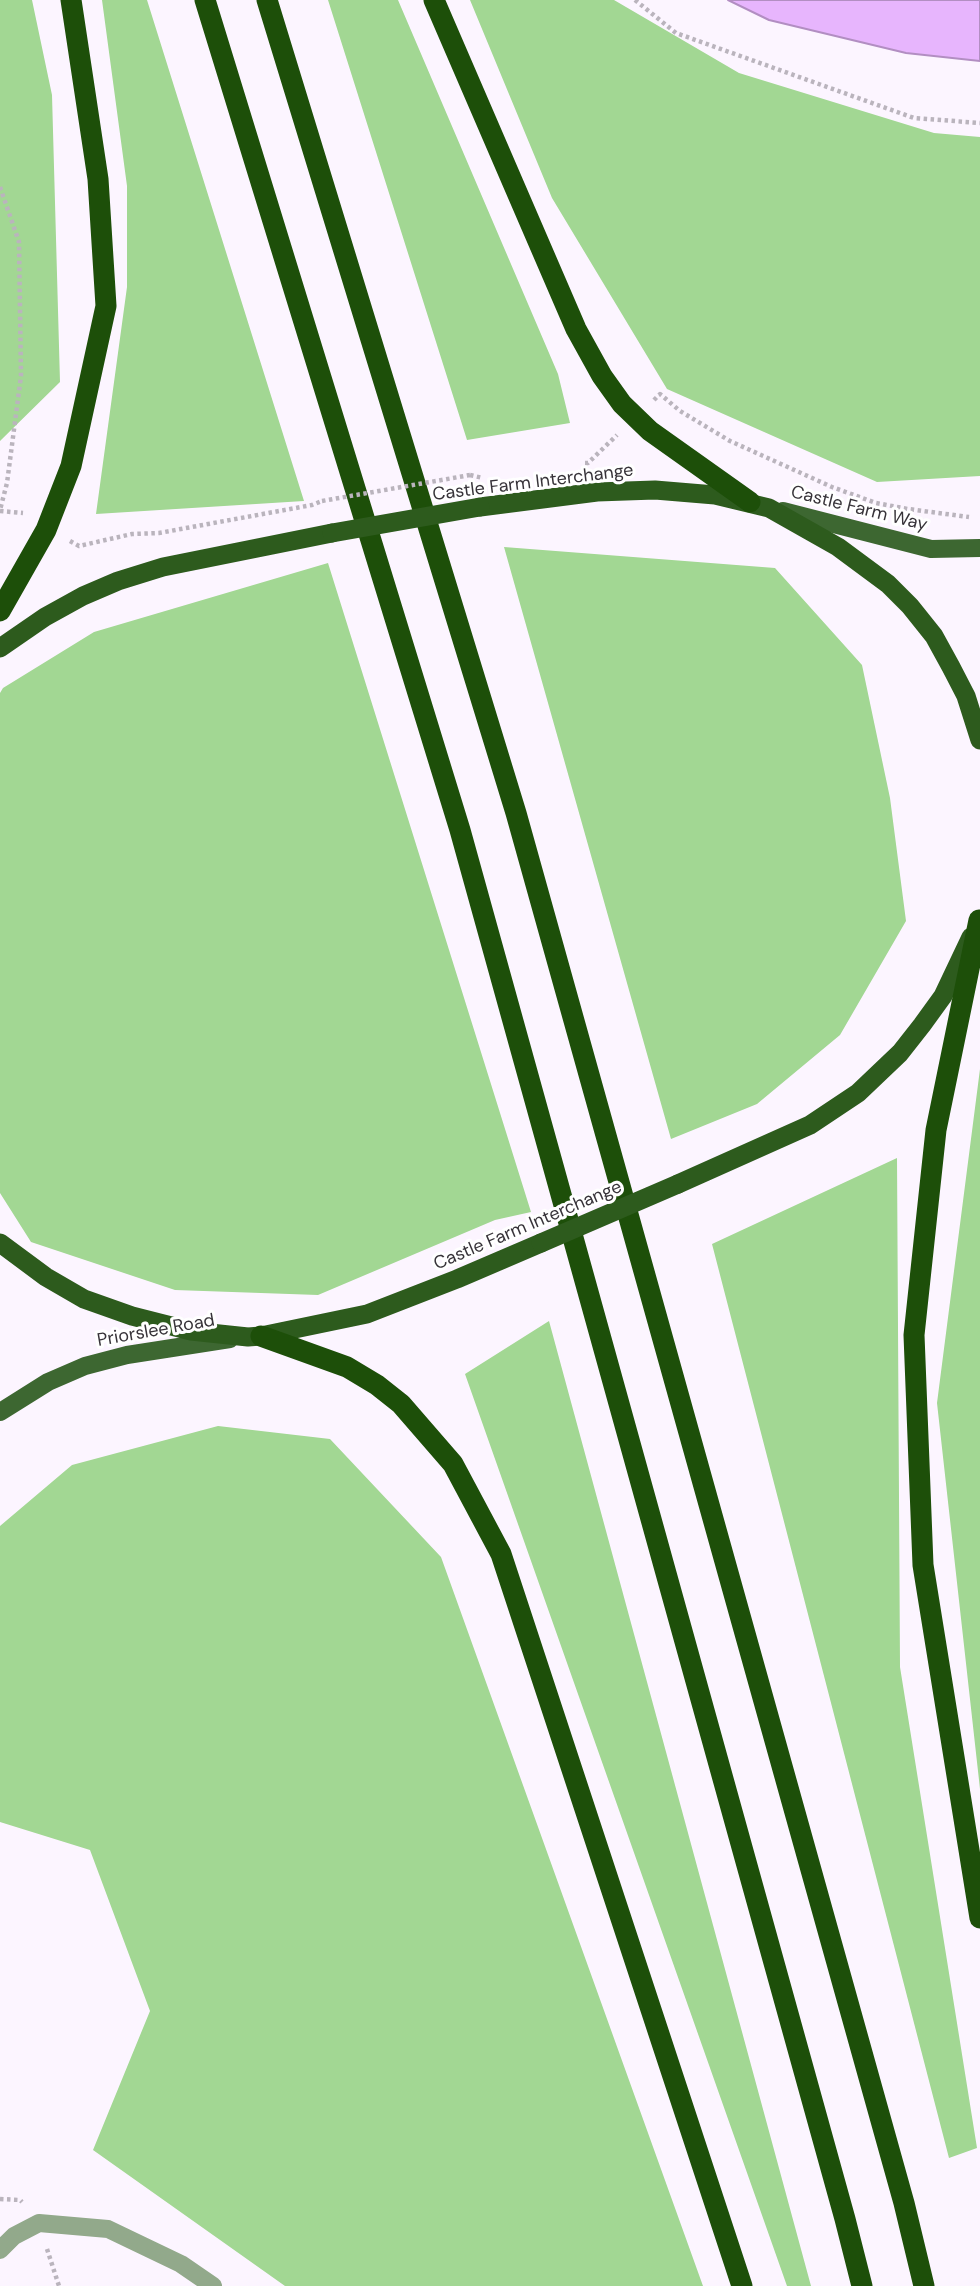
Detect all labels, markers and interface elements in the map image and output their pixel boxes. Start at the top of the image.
street label: Castle Farm Interchange [431,460,635,506]
street label: Castle Farm Way [789,482,929,536]
street label: Castle Farm Interchange [431,1177,625,1275]
street label: Priorslee Road [96,1310,216,1352]

